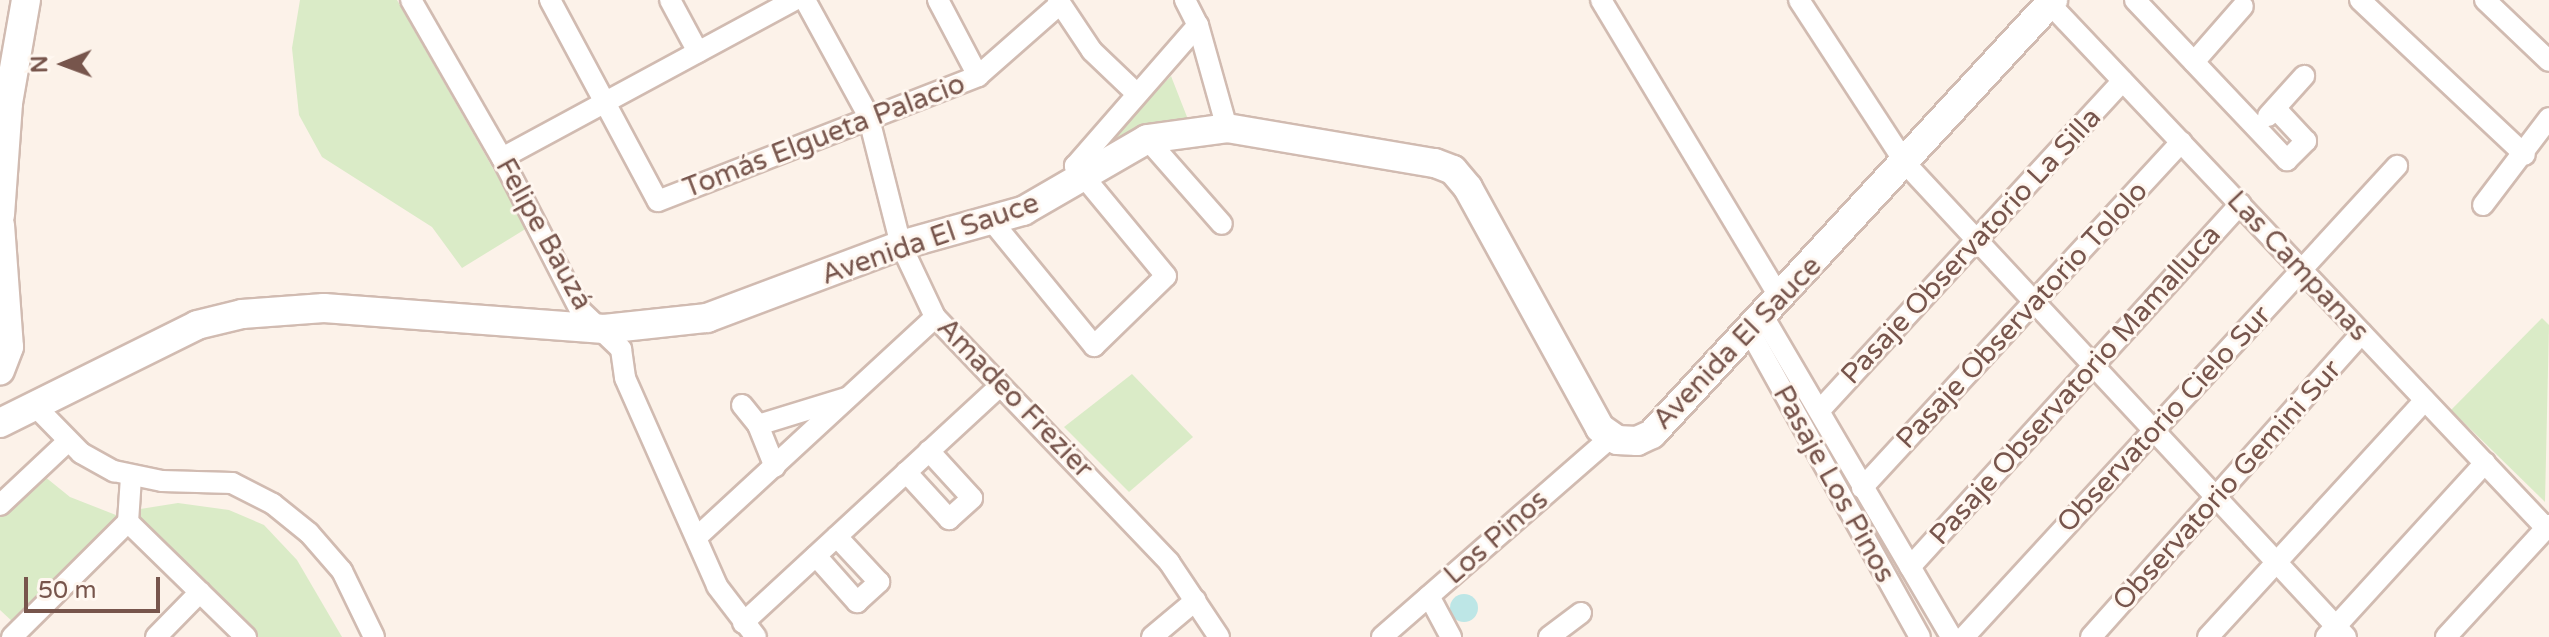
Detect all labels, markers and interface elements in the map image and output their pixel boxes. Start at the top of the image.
north arrow [24,24,104,104]
text: N [27,55,53,73]
street label: Tomás Elgueta Palacio [678,67,970,205]
street label: Pasaje Observatorio La Silla [1834,101,2108,391]
street label: Felipe Bauzá [489,152,599,316]
street label: Pasaje Observatorio Tololo [1889,174,2155,456]
street label: Las Campanas [2220,184,2376,348]
street label: Avenida El Sauce [817,186,1043,292]
street label: Pasaje Observatorio Mamalluca [1922,218,2228,552]
street label: Avenida El Sauce [1646,249,1828,437]
street label: Observatorio Cielo Sur [2050,299,2278,539]
street label: Amadeo Frezier [930,311,1100,485]
street label: Observatorio Gemini Sur [2106,353,2348,617]
street label: Pasaje Los Pinos [1766,380,1902,588]
street label: Los Pinos [1437,483,1555,591]
scale bar [28,561,164,611]
text: 50 m [38,576,96,605]

